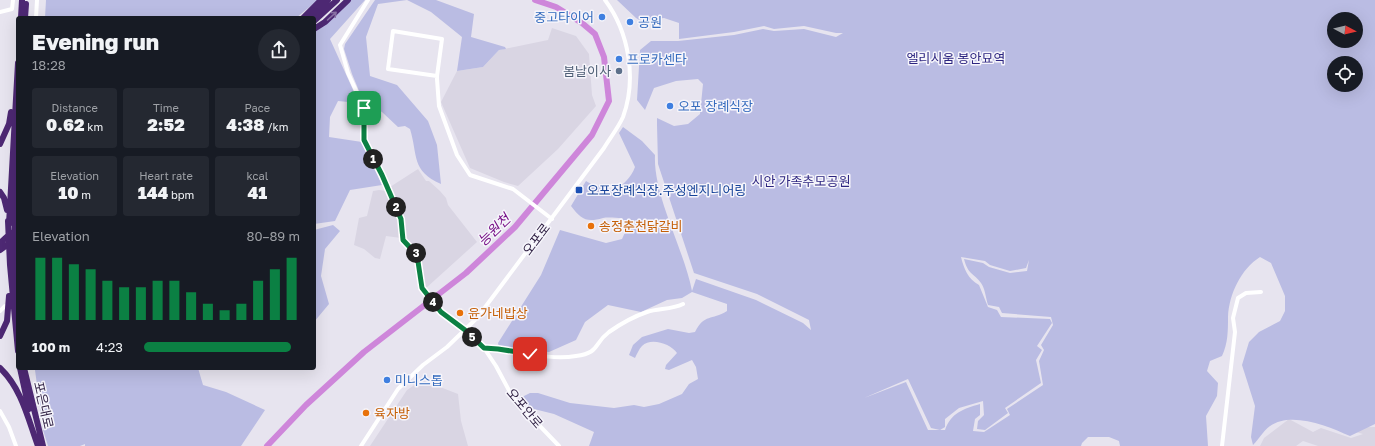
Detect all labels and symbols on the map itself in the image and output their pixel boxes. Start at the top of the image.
place label: 중고타이어 [534,9,594,25]
one-way arrow [327,11,337,20]
marker: 중고타이어 [597,12,607,22]
north arrow [1327,12,1363,48]
place label: 공원 [638,14,662,30]
marker: 공원 [625,17,635,27]
park label: 엘리시움 봉안묘역 [907,50,1005,66]
place label: 프로카센타 [627,51,687,67]
marker: 프로카센타 [614,54,624,64]
place label: 봄날이사 [563,63,611,79]
marker: 봄날이사 [614,66,624,76]
pin [347,91,381,125]
place label: 오포 장례식장 [678,98,753,114]
marker: 오포 장례식장 [665,101,675,111]
pin: 1 [363,149,383,169]
park label: 시안 가족추모공원 [752,173,850,189]
place label: 오포장례식장.주성엔지니어링 [587,182,746,198]
marker: 오포장례식장.주성엔지니어링 [574,185,584,195]
pin: 2 [386,197,406,217]
water label: 능원천 [474,209,514,249]
place label: 송정춘천닭갈비 [599,218,683,234]
street label: 오포로 [519,220,553,258]
marker: 송정춘천닭갈비 [586,221,596,231]
pin: 3 [406,243,426,263]
pin: 4 [423,292,443,312]
place label: 윤가네밥상 [468,305,528,321]
marker: 윤가네밥상 [455,308,465,318]
pin: 5 [462,327,482,347]
pin [513,337,547,371]
place label: 미니스톱 [395,372,443,388]
marker: 미니스톱 [382,375,392,385]
street label: 포은대로 [31,380,57,430]
street label: 오포안로 [503,385,547,431]
place label: 육자방 [374,405,410,421]
marker: 육자방 [361,408,371,418]

